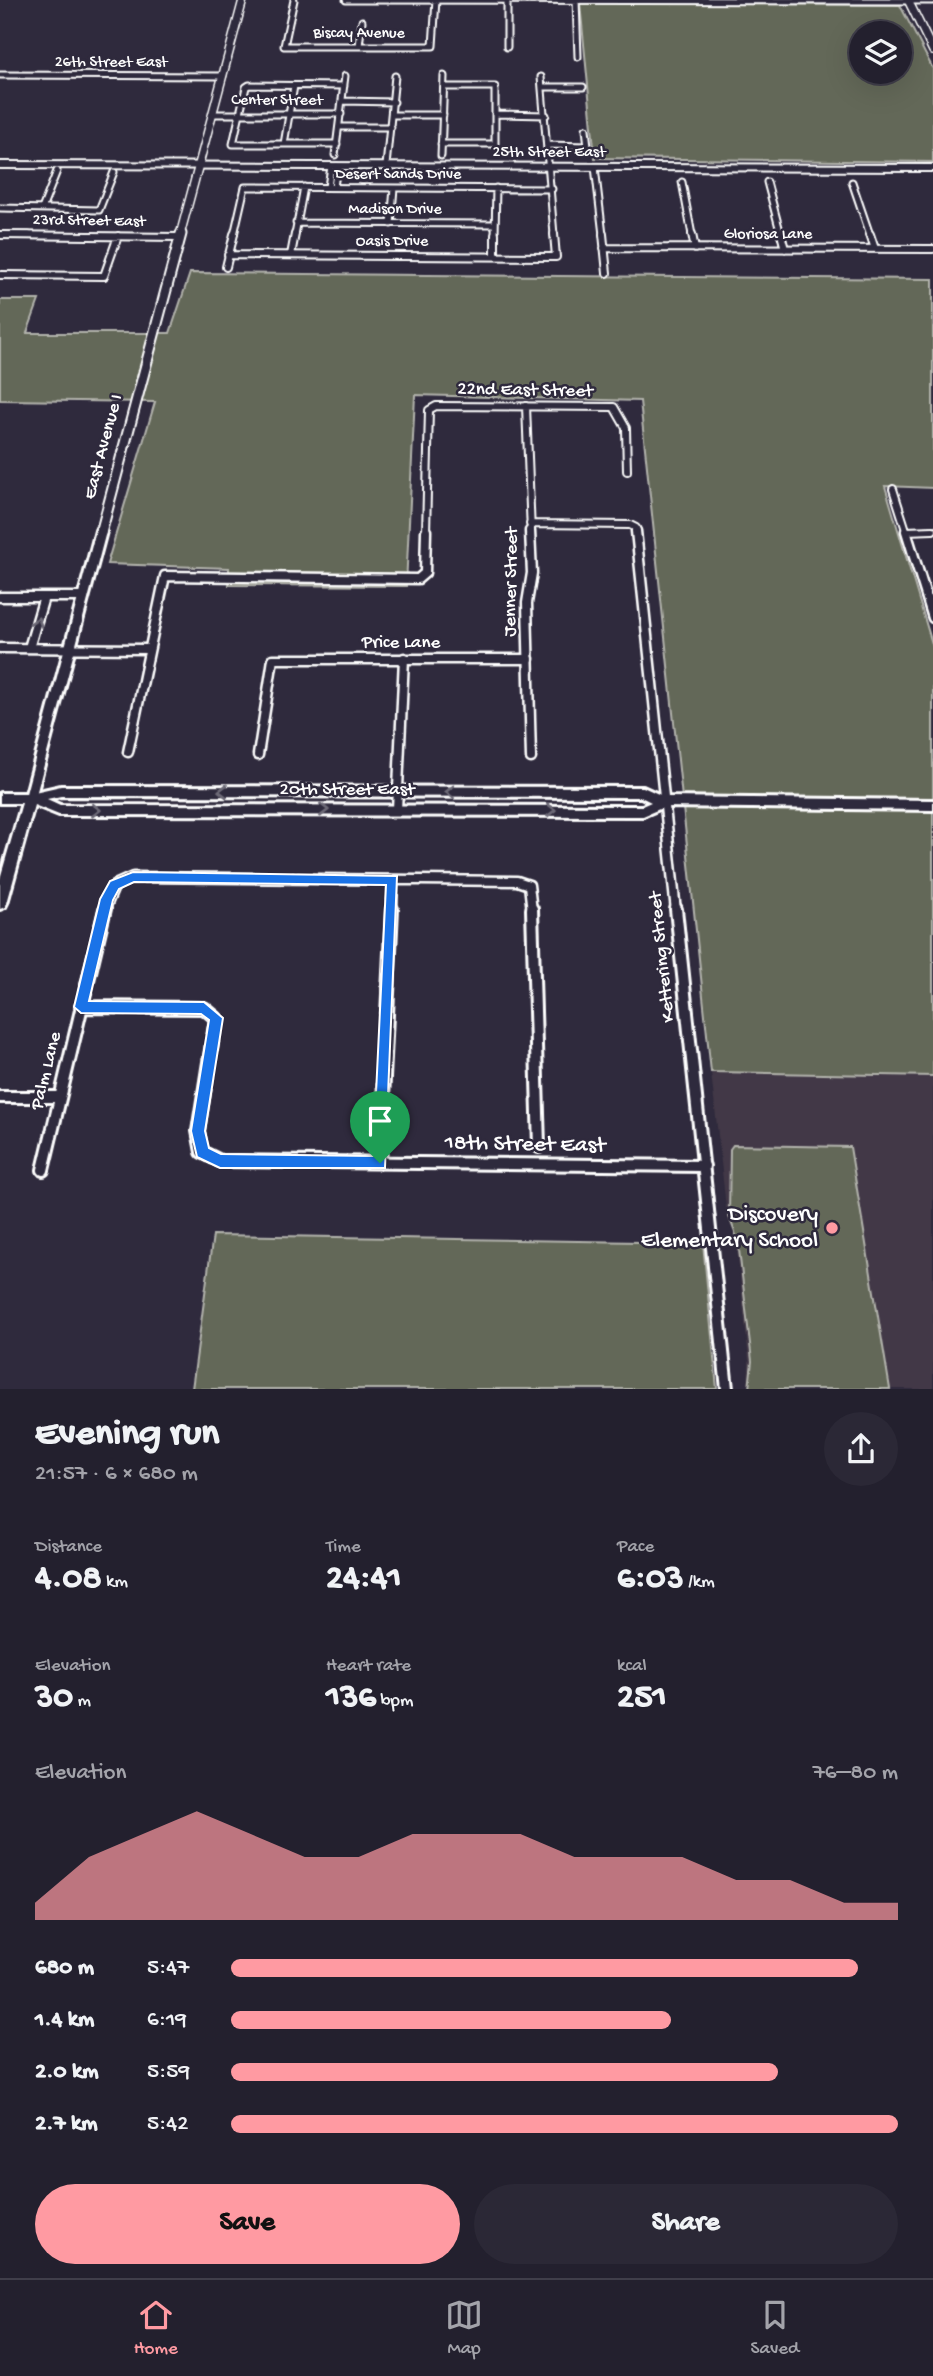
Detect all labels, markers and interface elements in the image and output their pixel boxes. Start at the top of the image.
map controls [849,21,912,84]
button: layers [849,21,912,84]
street label: Biscay Avenue [312,25,406,44]
street label: 26th Street East [55,54,169,73]
street label: Center Street [231,92,324,111]
street label: 25th Street East [493,144,607,163]
street label: Desert Sands Drive [334,166,462,185]
street label: Madison Drive [348,201,442,220]
street label: 23rd Street East [32,212,147,233]
street label: Gloriosa Lane [724,226,813,245]
street label: Oasis Drive [356,233,429,252]
street label: 22nd East Street [457,378,595,404]
street label: East Avenue I [79,392,129,502]
street label: Jenner Street [500,525,524,637]
one-way arrow [28,617,43,629]
street label: Price Lane [361,632,440,655]
street label: 20th Street East [280,779,417,802]
one-way arrow [217,783,228,799]
one-way arrow [445,784,455,800]
one-way arrow [92,802,102,818]
one-way arrow [319,802,330,818]
one-way arrow [546,803,557,818]
street label: Kettering Street [644,888,681,1024]
street label: Palm Lane [26,1029,68,1113]
pin [350,1091,410,1163]
icon: arrive [361,1102,399,1140]
street label: 18th Street East [443,1130,607,1160]
place label: Discovery Elementary School [641,1202,818,1255]
marker: Discovery Elementary School [824,1220,840,1236]
button: share [824,1412,898,1486]
text: Evening run [35,1413,219,1457]
text: 21:57 · 6 × 680 m [35,1461,198,1488]
text: Distance [35,1536,102,1559]
text: Time [326,1536,361,1559]
text: Pace [617,1536,654,1559]
text: 4.08 [35,1559,102,1600]
text: 24:41 [326,1559,401,1600]
text: 6:03 [617,1559,684,1600]
text: km [102,1571,128,1594]
text: /km [684,1571,715,1594]
text: Elevation [35,1655,111,1678]
text: Heart rate [326,1655,411,1678]
text: kcal [617,1655,647,1678]
text: 30 [35,1678,73,1719]
text: 136 [326,1678,376,1719]
text: 251 [617,1678,667,1719]
text: m [73,1690,91,1713]
text: bpm [376,1690,413,1713]
text: Elevation [35,1760,126,1787]
text: 76–80 m [813,1760,898,1787]
text: 680 m [35,1955,94,1982]
text: 5:47 [147,1955,189,1982]
text: 1.4 km [35,2007,94,2034]
text: 6:19 [147,2007,187,2034]
text: 2.0 km [35,2059,99,2086]
text: 5:59 [147,2059,190,2086]
text: 2.7 km [35,2111,98,2138]
text: 5:42 [147,2111,188,2138]
button: Save [35,2184,460,2264]
button: Share [474,2184,898,2264]
tab: Home [134,2296,178,2361]
tab: Map [445,2296,483,2361]
tab: Saved [751,2296,799,2361]

